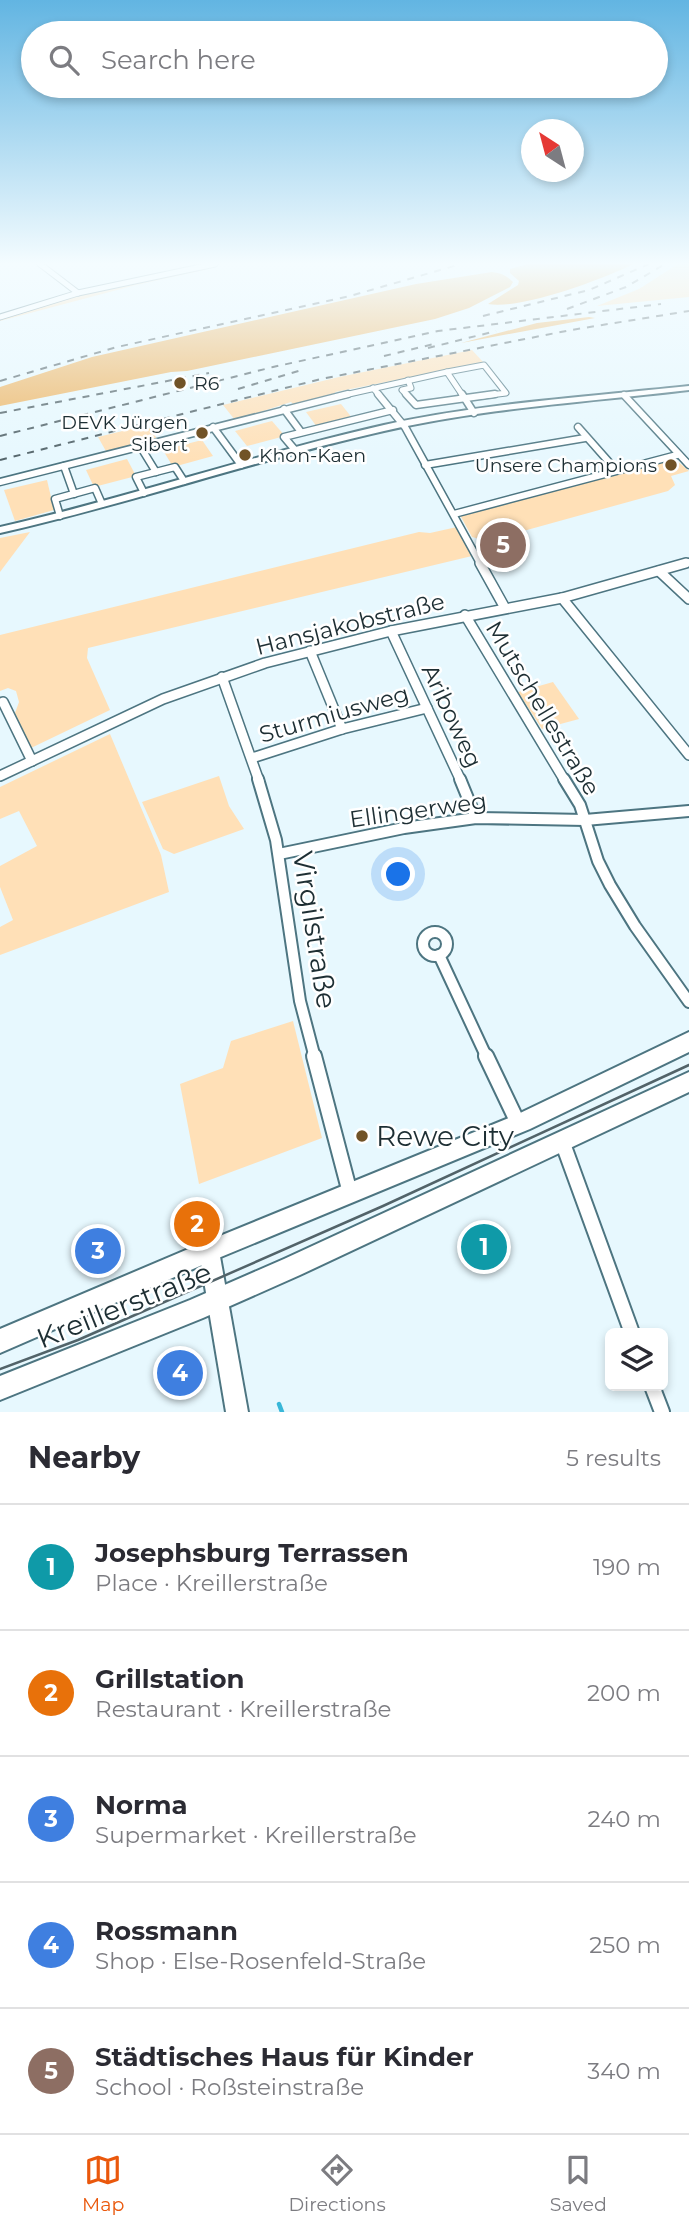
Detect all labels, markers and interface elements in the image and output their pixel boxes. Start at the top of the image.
search box [21,21,668,98]
icon: search [45,41,83,79]
text: Search here [101,44,256,76]
north arrow [521,119,584,182]
place label: R6 [194,372,219,395]
marker: R6 [172,375,188,391]
place label: DEVK Jürgen Sibert [61,411,188,456]
marker: DEVK Jürgen Sibert [194,425,210,441]
place label: Khon-Kaen [259,444,366,467]
marker: Khon-Kaen [237,447,253,463]
place label: Unsere Champions [475,454,657,477]
marker: Unsere Champions [663,457,679,473]
pin: 5 [480,519,526,571]
street label: Hansjakobstraße [253,587,447,661]
street label: Mutschellestraße [480,616,606,800]
street label: Ariboweg [416,660,488,772]
street label: Sturmiusweg [256,679,412,749]
street label: Ellingerweg [348,787,488,833]
street label: Virgilstraße [286,849,344,1011]
your location [381,857,415,891]
place label: Rewe City [376,1119,515,1153]
marker: Rewe City [354,1128,370,1144]
pin: 2 [174,1198,220,1250]
pin: 1 [461,1221,507,1273]
pin: 3 [75,1225,121,1277]
street label: Kreillerstraße [32,1255,216,1355]
map controls [605,1328,668,1391]
button: layers [605,1328,668,1391]
pin: 4 [157,1347,203,1399]
text: Nearby [28,1439,140,1476]
text: 5 results [566,1444,661,1472]
text: Josephsburg Terrassen [95,1537,409,1569]
text: 1 [46,1553,56,1581]
text: 190 m [593,1553,661,1581]
text: Place · Kreillerstraße [95,1569,328,1597]
text: Grillstation [95,1663,244,1695]
text: 2 [44,1679,58,1707]
text: 200 m [587,1679,661,1707]
text: Restaurant · Kreillerstraße [95,1695,392,1723]
text: Norma [95,1789,187,1821]
text: 3 [44,1805,58,1833]
text: 240 m [588,1805,661,1833]
text: Supermarket · Kreillerstraße [95,1821,417,1849]
text: Rossmann [95,1915,238,1947]
text: 4 [43,1931,59,1959]
text: 250 m [589,1931,661,1959]
text: Shop · Else-Rosenfeld-Straße [95,1947,426,1975]
text: Städtisches Haus für Kinder [95,2041,474,2073]
text: 5 [44,2057,58,2085]
text: 340 m [587,2057,661,2085]
text: School · Roßsteinstraße [95,2073,364,2101]
tab: Map [82,2151,124,2216]
tab: Directions [288,2151,386,2216]
tab: Saved [550,2151,607,2216]

